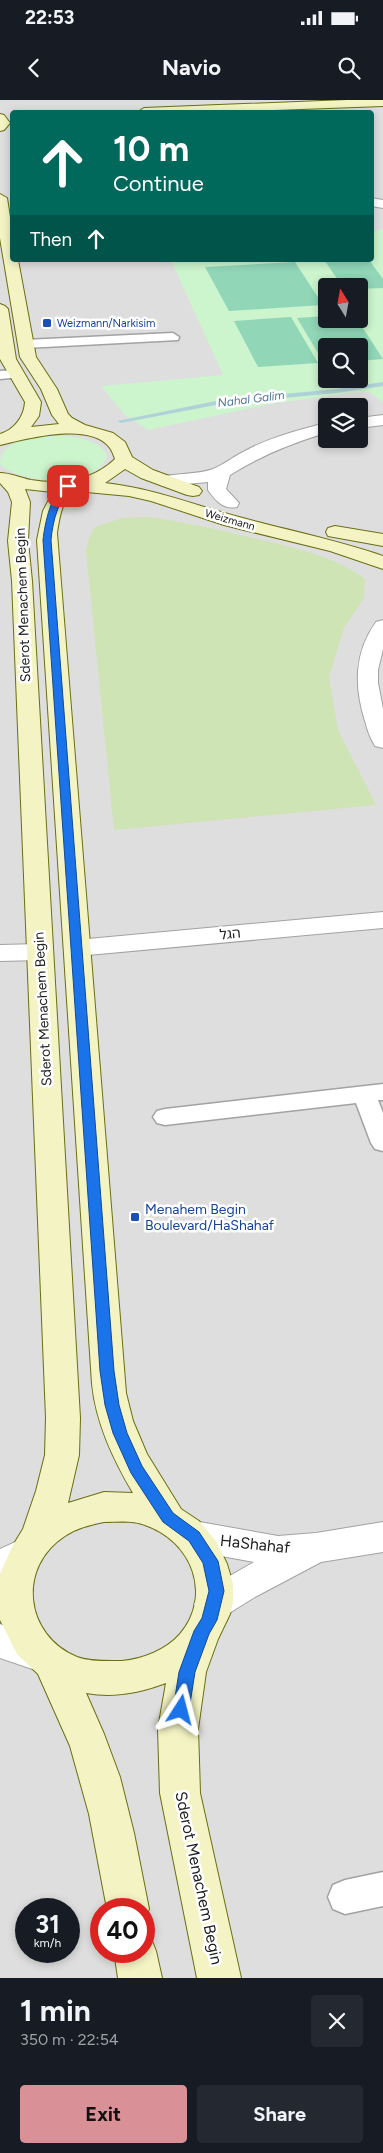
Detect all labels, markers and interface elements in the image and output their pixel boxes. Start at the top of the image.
text: 22:53 [25,6,74,29]
icon: back [20,54,48,82]
text: Navio [162,54,221,81]
icon: search [335,54,363,82]
text: 10 m [113,128,189,170]
icon: ahead [30,130,95,195]
text: Continue [113,170,204,197]
icon: ahead [82,225,110,253]
text: Then [30,228,72,251]
north arrow [318,278,368,328]
map controls [318,278,368,448]
marker: Weizmann/Narkisim [41,317,53,329]
place label: Weizmann/Narkisim [57,317,155,330]
button: search [318,338,368,388]
water label: Nahal Galim [217,388,285,410]
button: layers [318,398,368,448]
pin [47,465,89,507]
icon: arrive [54,472,82,500]
street label: Weizmann [204,507,256,533]
street label: Sderot Menachem Begin [12,527,34,682]
street label: הגל [219,925,241,943]
street label: Sderot Menachem Begin [30,931,56,1087]
place label: Menahem Begin Boulevard/HaShahaf [145,1201,275,1234]
marker: Menahem Begin Boulevard/HaShahaf [129,1211,141,1223]
street label: HaShahaf [219,1531,291,1557]
position arrow [154,1683,206,1735]
street label: Sderot Menachem Begin [171,1790,227,1966]
speed limit sign: 40 [90,1898,155,1963]
text: 31 [35,1909,60,1939]
text: km/h [34,1936,61,1950]
text: 1 min [20,1992,91,2029]
button: close [311,1995,363,2047]
text: 350 m · 22:54 [20,2030,119,2049]
button: Exit [20,2085,187,2143]
button: Share [197,2085,363,2143]

